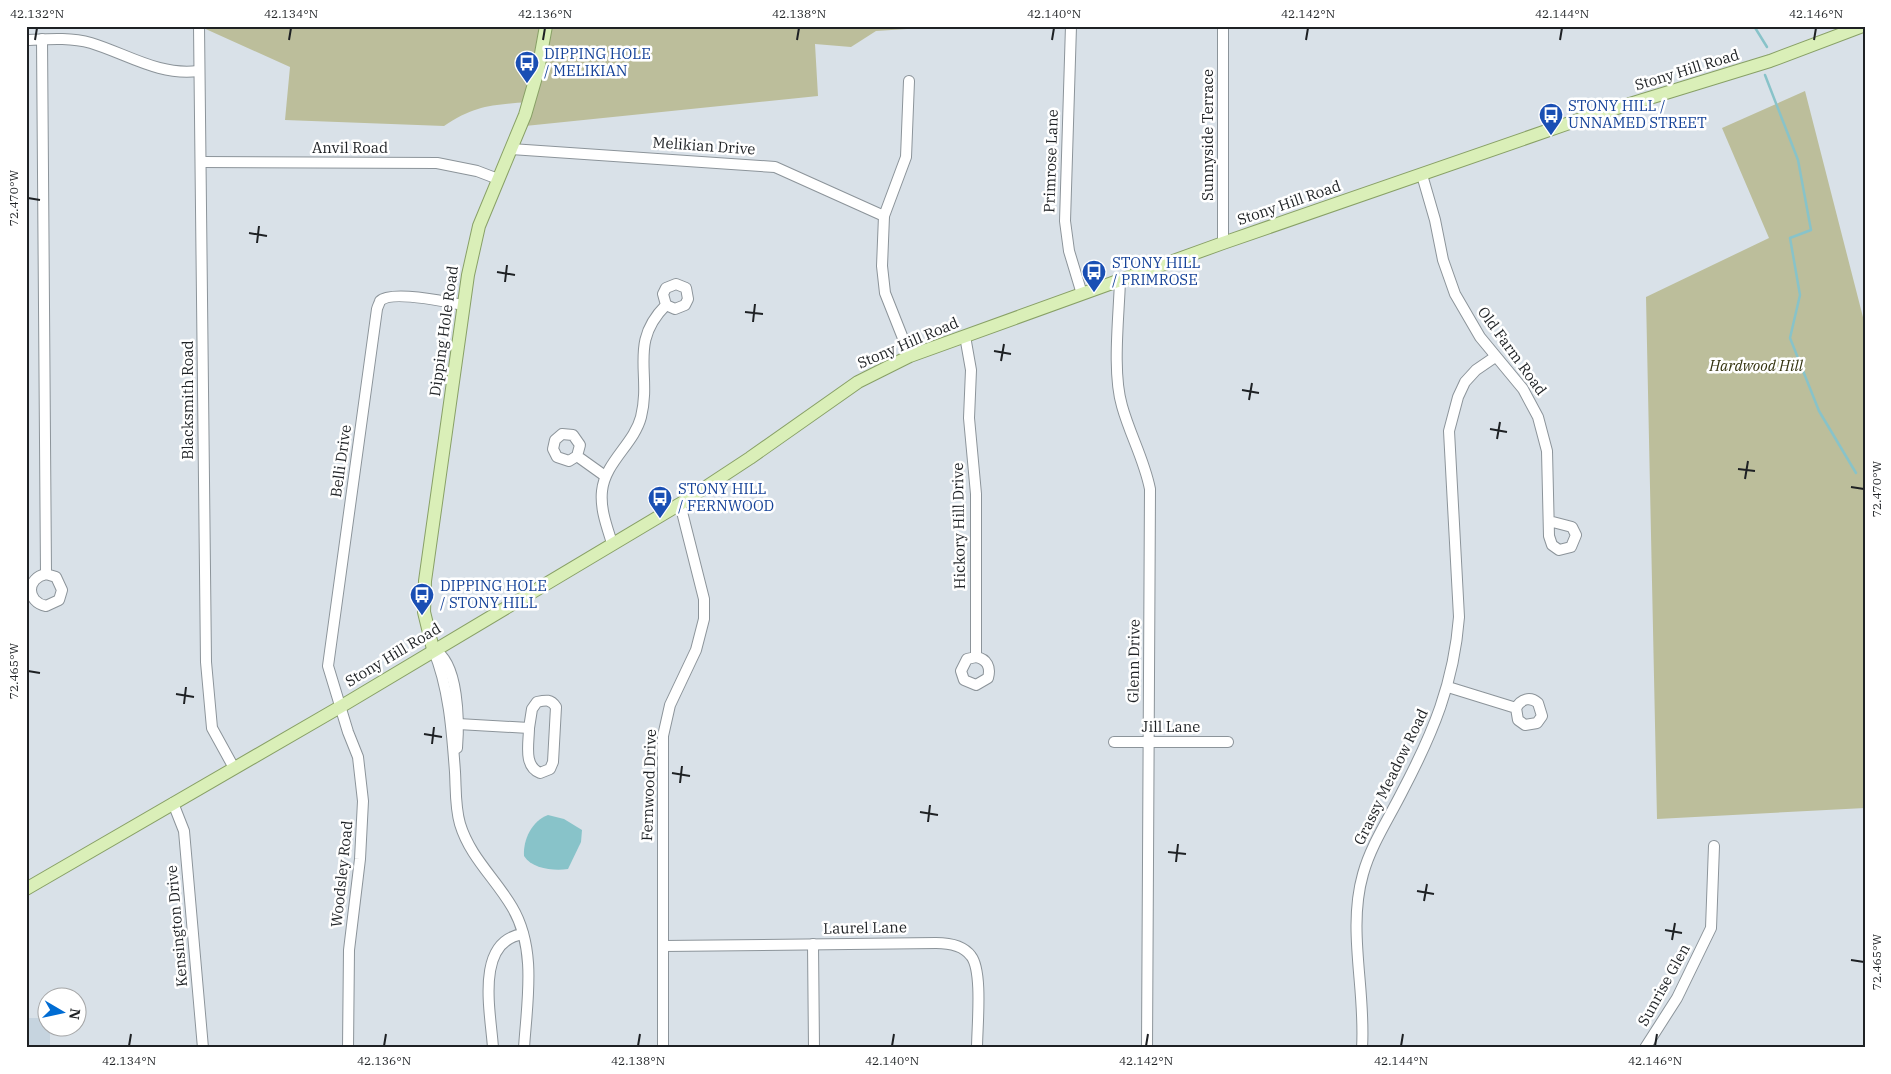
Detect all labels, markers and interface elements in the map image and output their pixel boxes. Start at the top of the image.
text: 42.132°N [10,6,64,21]
text: 42.134°N [264,6,318,21]
text: 42.136°N [518,6,572,21]
text: 42.138°N [772,6,826,21]
text: 42.140°N [1027,6,1081,21]
text: 42.142°N [1281,6,1335,21]
text: 42.144°N [1535,6,1589,21]
text: 42.146°N [1789,6,1843,21]
place label: DIPPING HOLE / MELIKIAN [544,44,651,80]
street label: Stony Hill Road [1632,45,1741,94]
bus stop icon: DIPPING HOLE / MELIKIAN [514,50,540,84]
street label: Sunnyside Terrace [1198,69,1217,201]
place label: STONY HILL / UNNAMED STREET [1568,96,1707,132]
bus stop icon: STONY HILL / UNNAMED STREET [1538,102,1564,136]
street label: Primrose Lane [1039,109,1062,213]
street label: Melikian Drive [652,132,756,159]
street label: Anvil Road [312,138,388,157]
text: 72.470°W [6,169,21,226]
street label: Stony Hill Road [1235,176,1343,229]
place label: STONY HILL / PRIMROSE [1112,253,1201,289]
bus stop icon: STONY HILL / PRIMROSE [1081,259,1107,293]
street label: Dipping Hole Road [425,264,462,397]
street label: Old Farm Road [1474,303,1551,399]
street label: Stony Hill Road [854,313,961,372]
street label: Blacksmith Road [178,340,197,460]
park label: Hardwood Hill [1708,356,1804,375]
street label: Belli Drive [326,423,355,498]
text: 72.470°W [1869,460,1884,517]
street label: Hickory Hill Drive [948,462,969,590]
place label: STONY HILL / FERNWOOD [678,479,774,515]
bus stop icon: STONY HILL / FERNWOOD [647,485,673,519]
place label: DIPPING HOLE / STONY HILL [440,576,547,612]
bus stop icon: DIPPING HOLE / STONY HILL [409,582,435,616]
street label: Stony Hill Road [341,619,444,691]
street label: Glenn Drive [1123,619,1144,703]
text: 72.465°W [6,642,21,699]
street label: Grassy Meadow Road [1349,705,1432,848]
street label: Jill Lane [1142,717,1200,736]
street label: Fernwood Drive [637,729,660,841]
street label: Woodsley Road [326,820,357,928]
street label: Kensington Drive [162,864,191,988]
street label: Laurel Lane [823,917,907,938]
text: 72.465°W [1869,933,1884,990]
street label: Sunrise Glen [1633,940,1694,1029]
north arrow [38,986,88,1036]
text: N [65,1007,85,1021]
text: 42.134°N [102,1053,156,1068]
text: 42.136°N [357,1053,411,1068]
text: 42.138°N [611,1053,665,1068]
text: 42.140°N [865,1053,919,1068]
text: 42.142°N [1119,1053,1173,1068]
text: 42.144°N [1374,1053,1428,1068]
text: 42.146°N [1628,1053,1682,1068]

